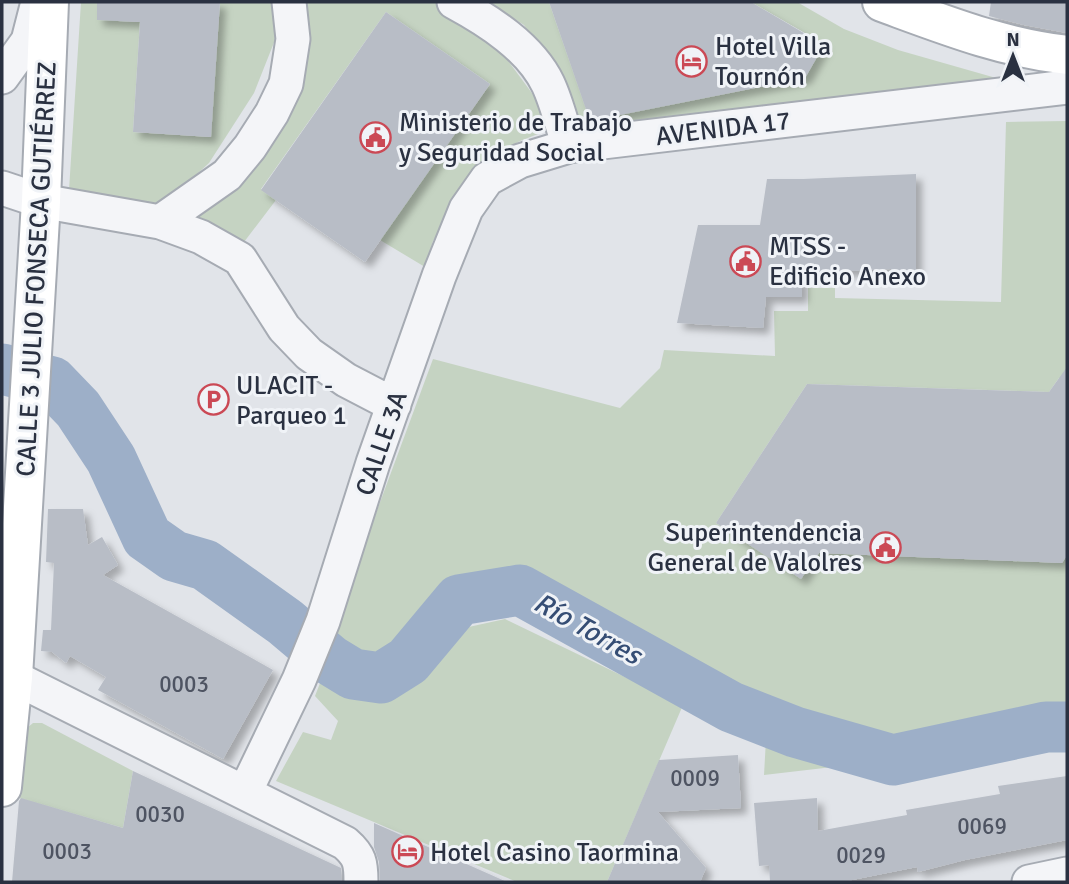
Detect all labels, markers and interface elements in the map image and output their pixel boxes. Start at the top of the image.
north arrow [978,21,1048,91]
text: N [1006,28,1020,52]
place label: Hotel Villa Tournón [715,31,831,93]
hotel icon: Hotel Villa Tournón [675,44,709,78]
street label: CALLE 3 JULIO FONSECA GUTIÉRREZ [10,61,64,477]
street label: AVENIDA 17 [654,105,792,153]
place label: Ministerio de Trabajo y Seguridad Social [399,107,632,169]
public building icon: Ministerio de Trabajo y Seguridad Social [359,120,393,154]
place label: MTSS - Edificio Anexo [769,231,926,293]
public building icon: MTSS - Edificio Anexo [729,244,763,278]
place label: ULACIT - Parqueo 1 [236,370,347,432]
parking icon: ULACIT - Parqueo 1 [196,383,230,417]
street label: CALLE 3A [349,387,415,500]
place label: Superintendencia General de Valolres [648,517,862,579]
public building icon: Superintendencia General de Valolres [868,530,902,564]
water label: Río Torres [528,586,650,674]
house number: 0003 [159,670,209,699]
house number: 0009 [670,764,720,793]
house number: 0030 [135,800,185,829]
house number: 0069 [957,812,1007,841]
hotel icon: Hotel Casino Taormina [390,835,424,869]
house number: 0003 [42,837,92,866]
place label: Hotel Casino Taormina [430,837,679,869]
house number: 0029 [836,841,886,870]

